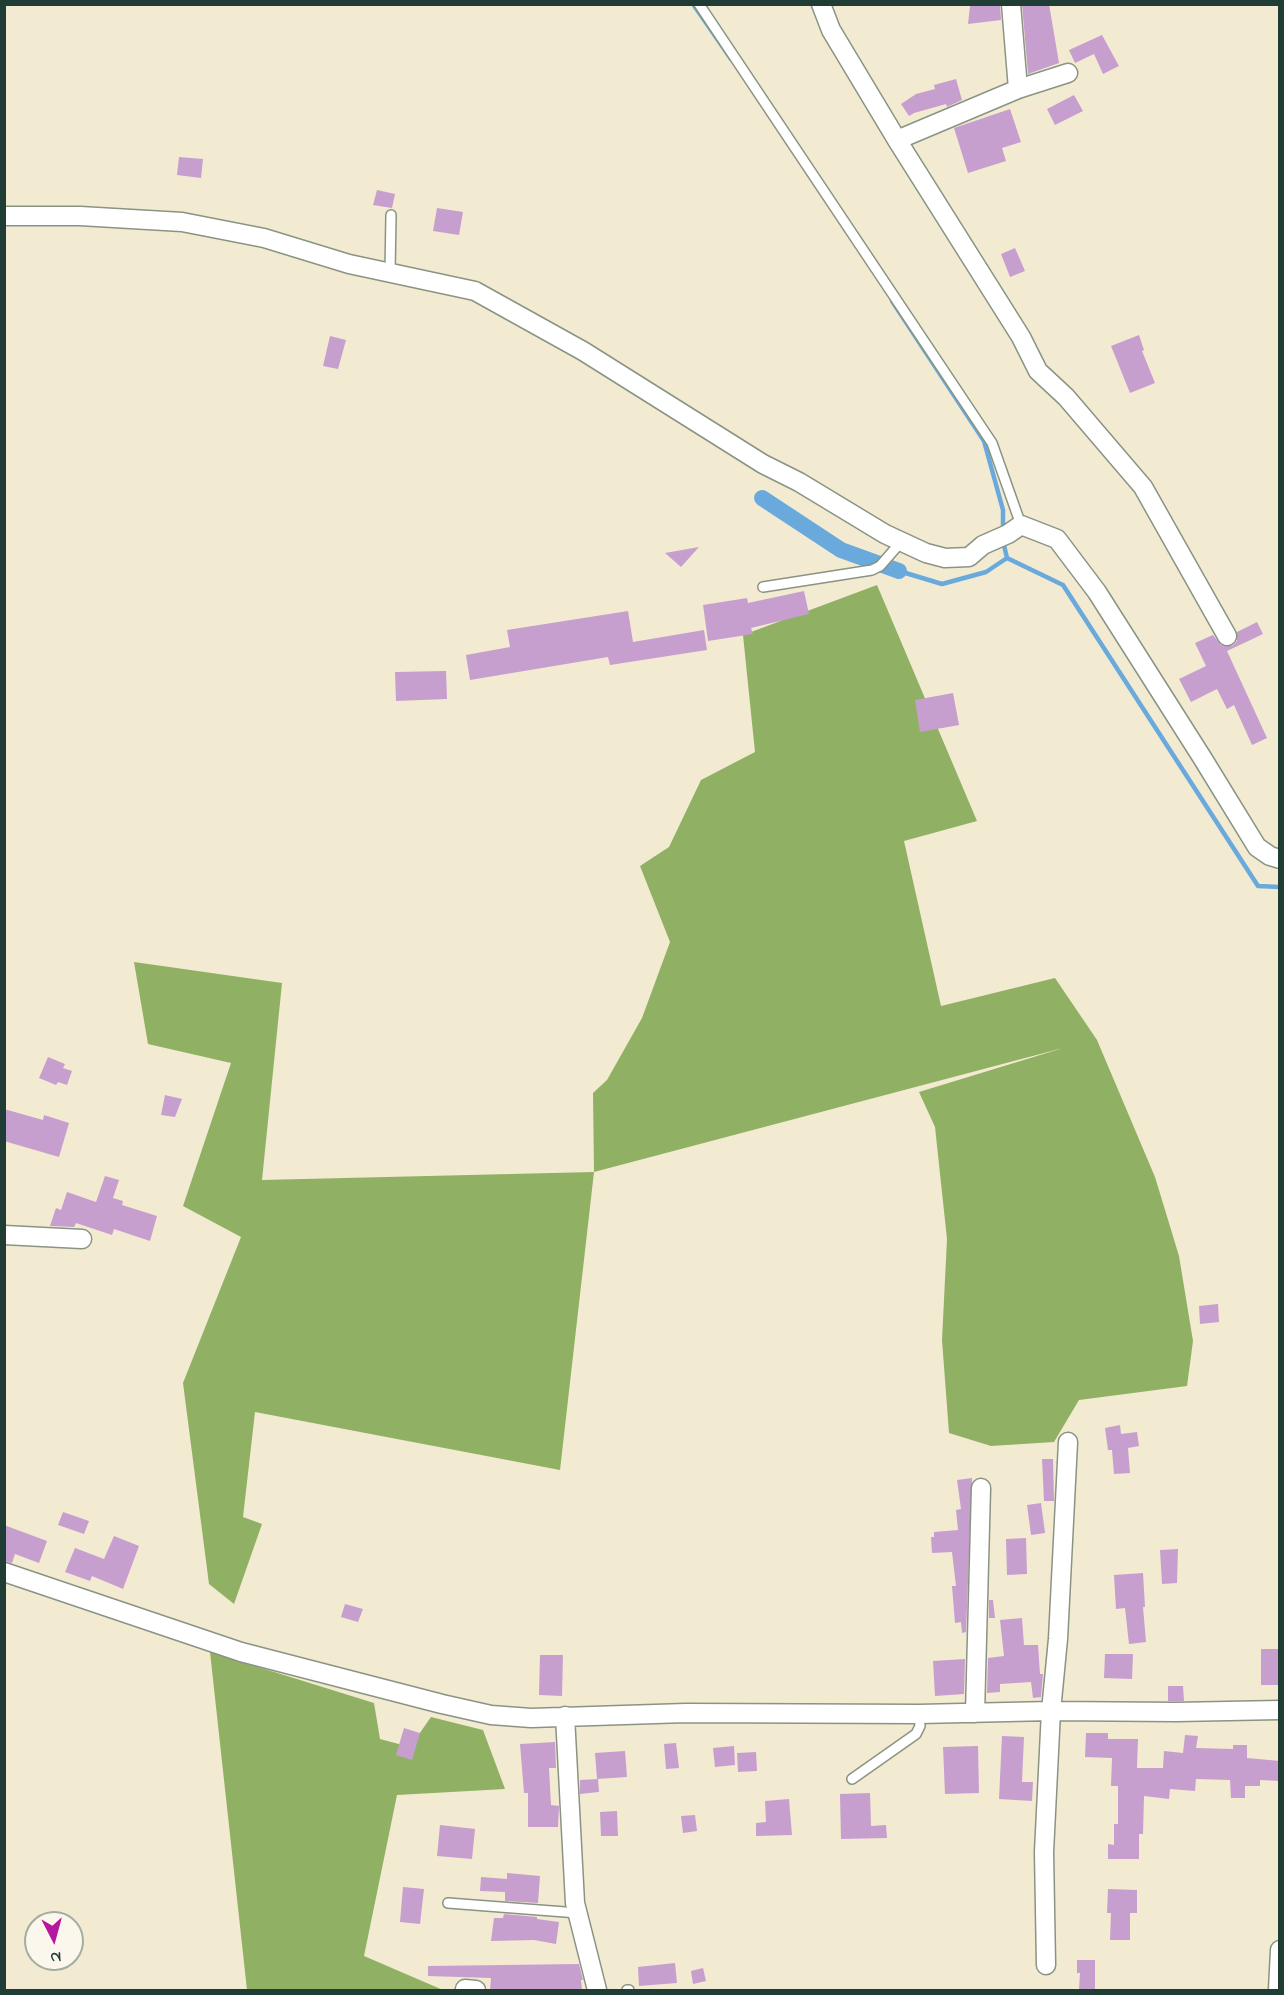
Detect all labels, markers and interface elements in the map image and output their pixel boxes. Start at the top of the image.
north arrow [24,1911,84,1971]
text: N [49,1944,62,1969]

